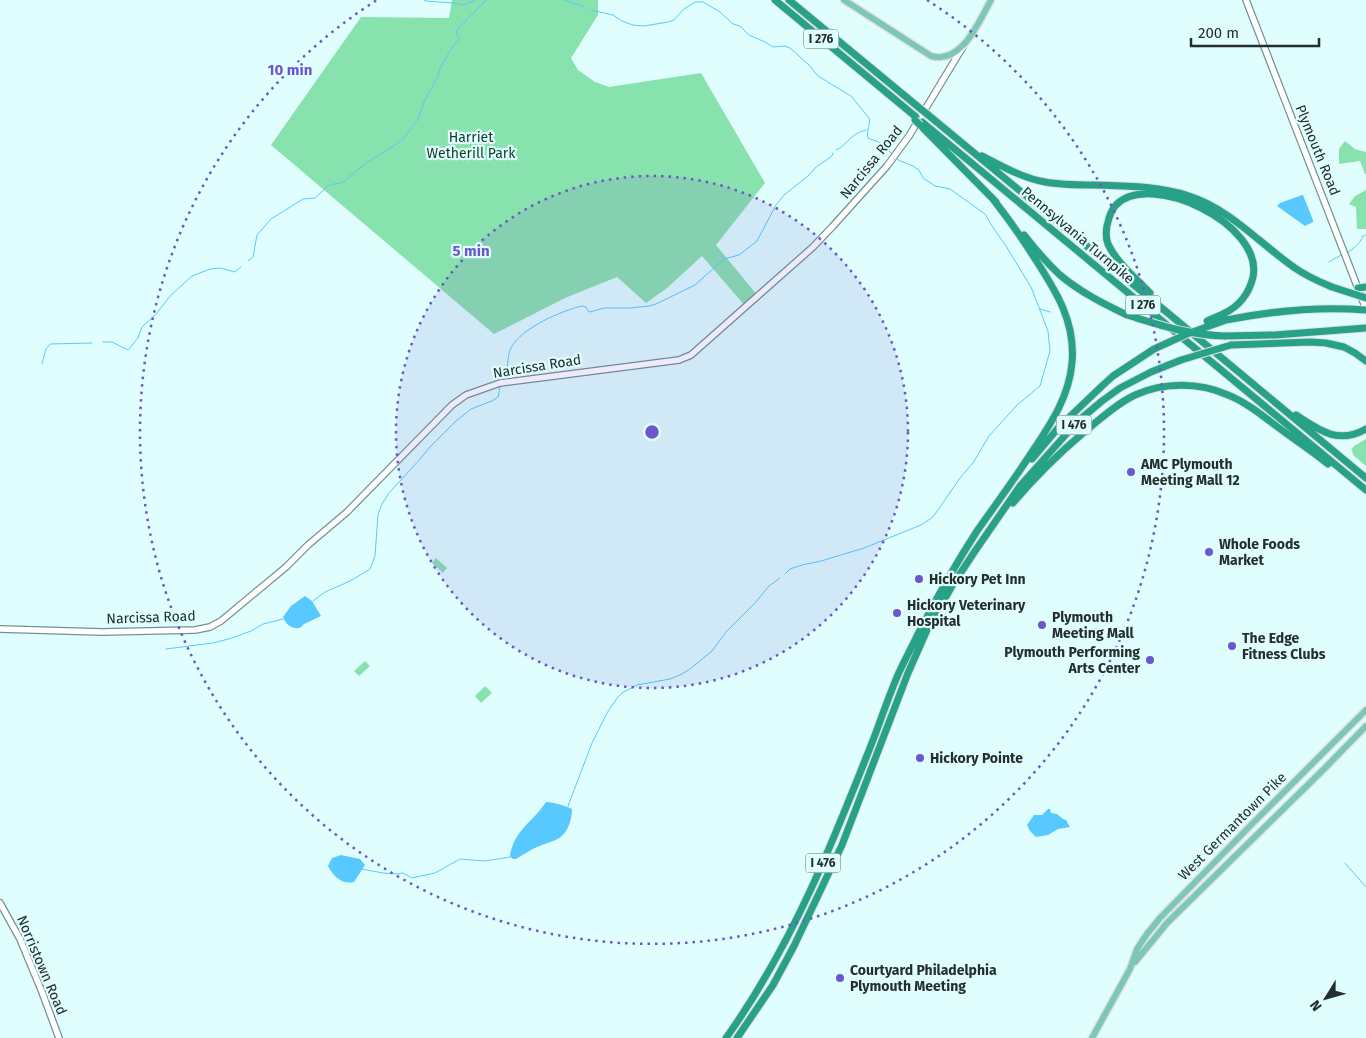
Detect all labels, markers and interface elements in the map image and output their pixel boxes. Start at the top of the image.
scale bar [1191,15,1318,47]
text: 200 m [1198,24,1239,42]
road number: I 276 [804,30,838,48]
text: 10 min [268,61,312,79]
street label: Plymouth Road [1292,102,1343,198]
street label: Narcissa Road [837,122,906,202]
park label: Harriet Wetherill Park [427,129,516,162]
street label: Pennsylvania Turnpike [1018,183,1138,288]
text: 5 min [452,242,490,260]
road number: I 276 [1126,296,1160,314]
street label: Narcissa Road [492,351,582,382]
road number: I 476 [1056,416,1092,434]
centre of rings [643,423,661,441]
place label: AMC Plymouth Meeting Mall 12 [1140,456,1240,489]
marker: AMC Plymouth Meeting Mall 12 [1125,466,1137,478]
place label: Whole Foods Market [1219,536,1300,569]
marker: Whole Foods Market [1203,546,1215,558]
place label: Hickory Pet Inn [929,571,1026,588]
marker: Hickory Pet Inn [913,573,925,585]
place label: Hickory Veterinary Hospital [907,597,1026,630]
street label: Narcissa Road [106,607,196,628]
marker: Hickory Veterinary Hospital [891,607,903,619]
place label: Plymouth Meeting Mall [1052,609,1135,642]
marker: Plymouth Meeting Mall [1036,619,1048,631]
place label: The Edge Fitness Clubs [1242,630,1326,663]
marker: The Edge Fitness Clubs [1226,640,1238,652]
place label: Plymouth Performing Arts Center [1004,644,1140,677]
marker: Plymouth Performing Arts Center [1144,654,1156,666]
place label: Hickory Pointe [930,750,1023,767]
marker: Hickory Pointe [914,752,926,764]
street label: West Germantown Pike [1175,769,1290,884]
road number: I 476 [806,854,840,872]
street label: Norristown Road [13,913,70,1017]
place label: Courtyard Philadelphia Plymouth Meeting [850,962,997,995]
marker: Courtyard Philadelphia Plymouth Meeting [834,972,846,984]
north arrow [1301,973,1351,1023]
text: N [1306,997,1326,1014]

